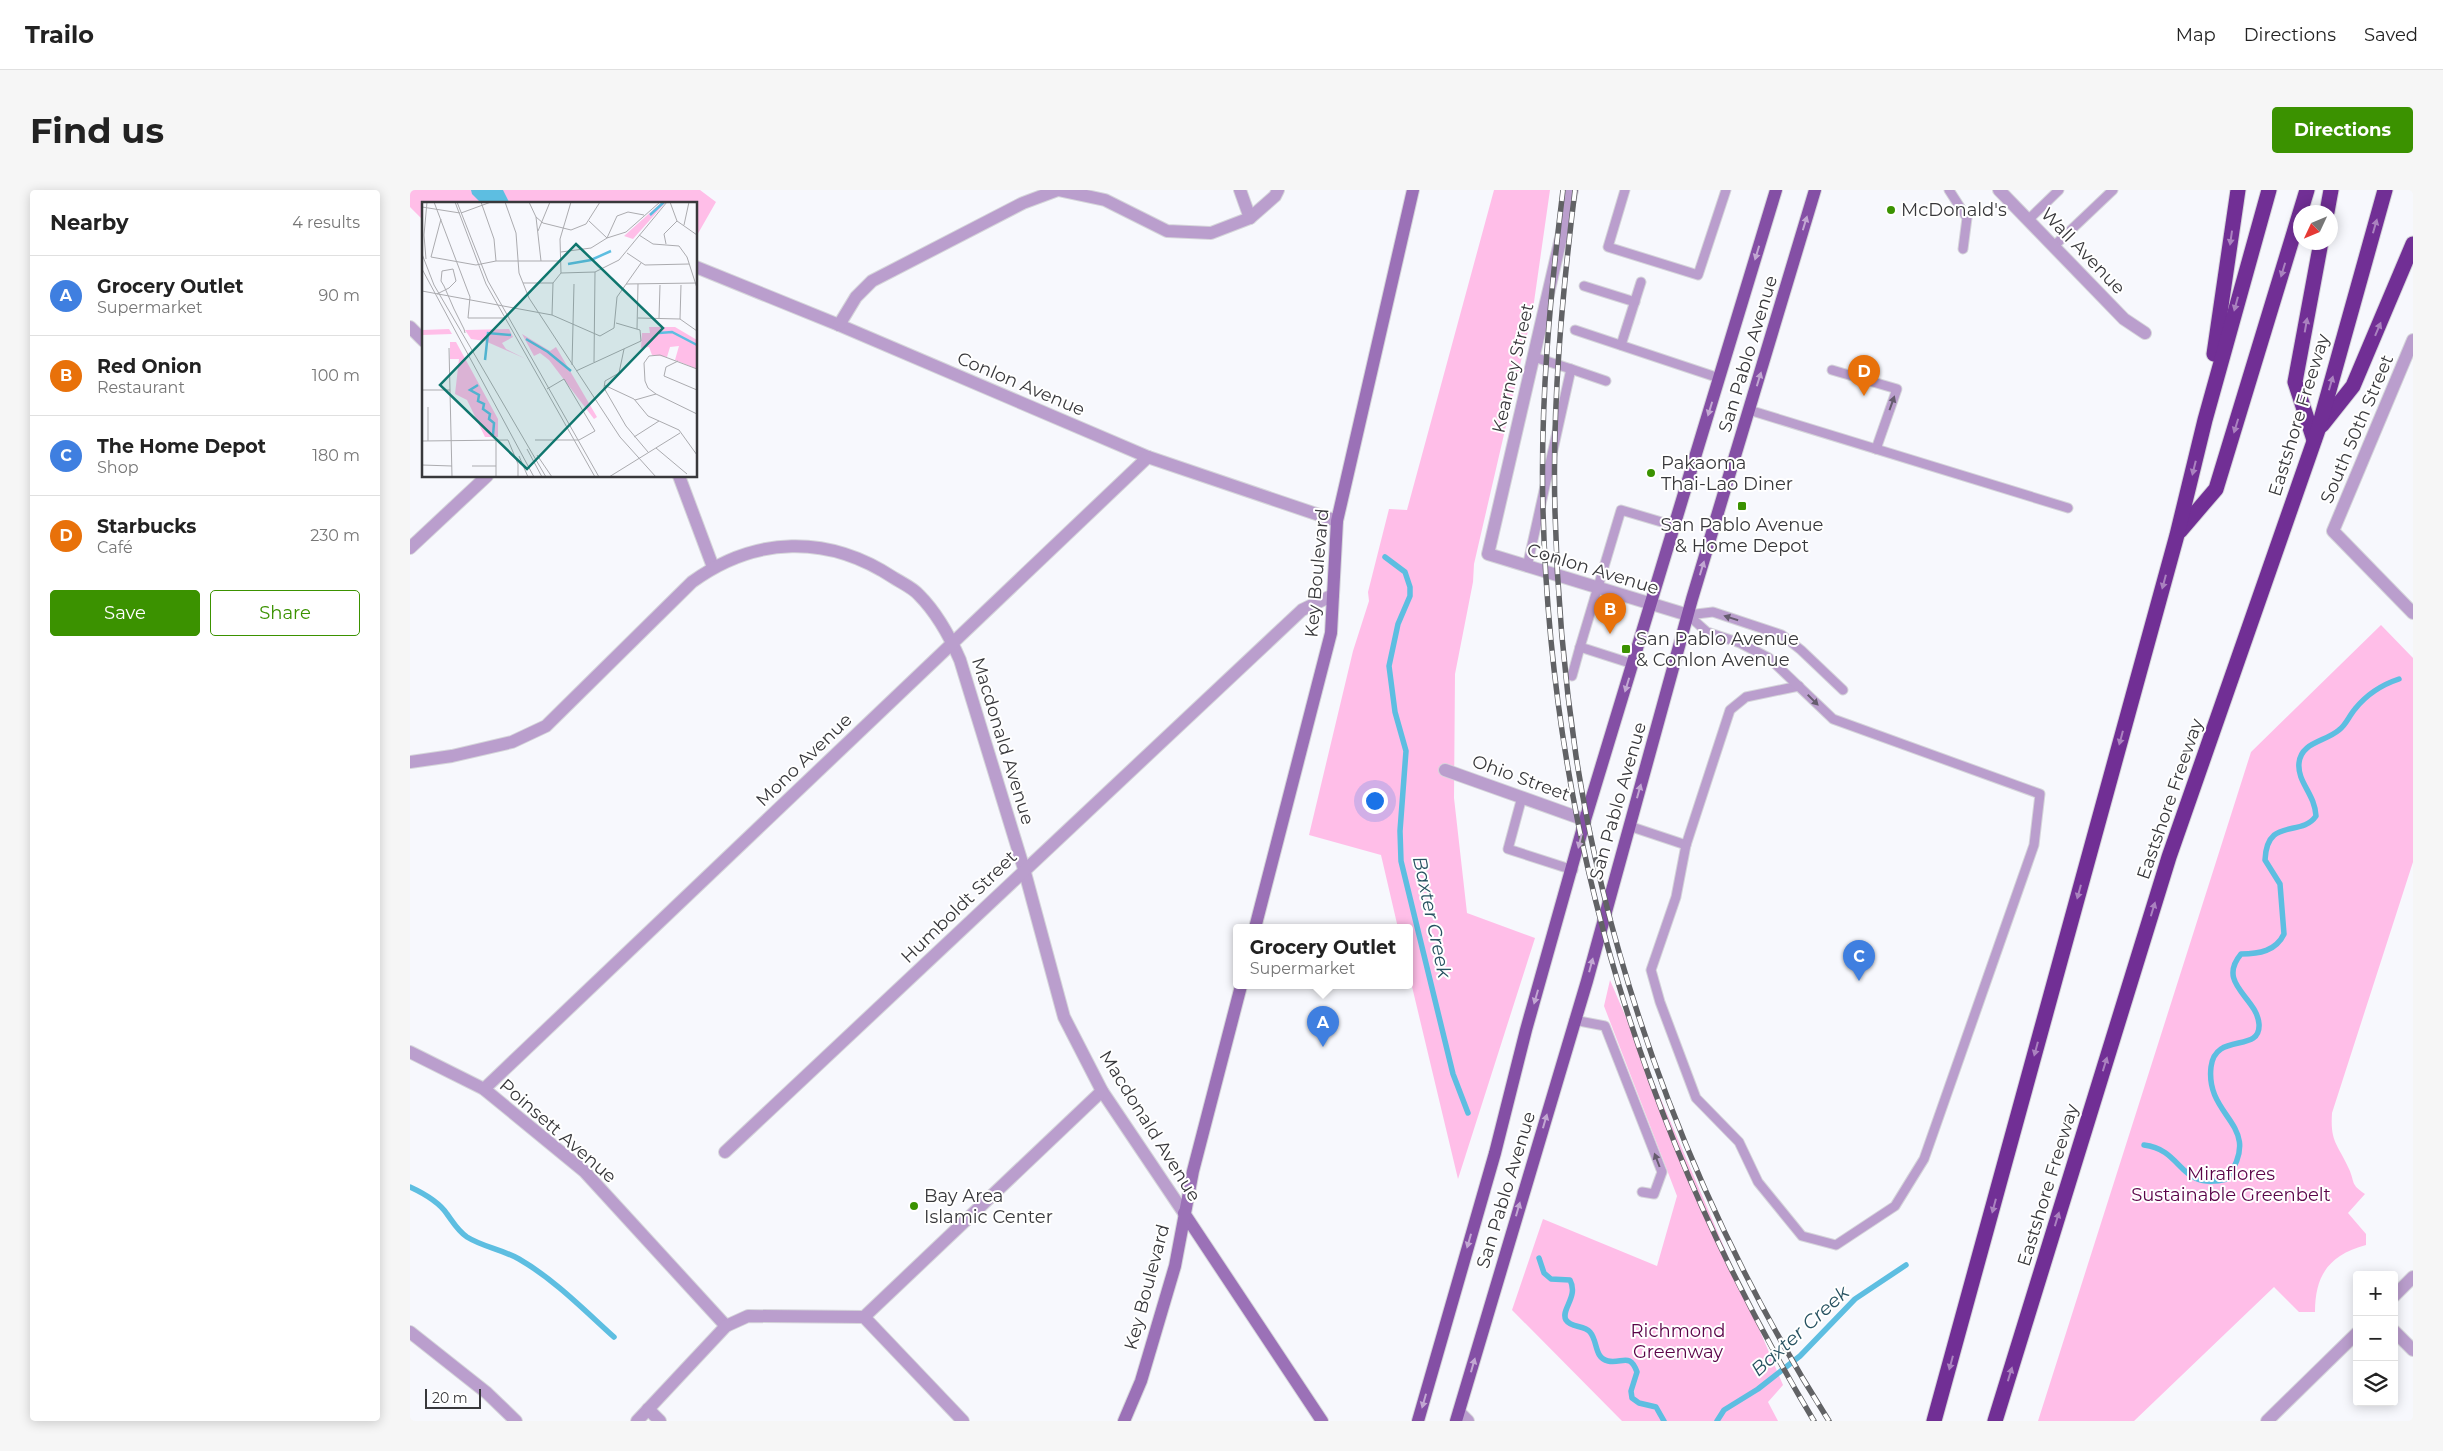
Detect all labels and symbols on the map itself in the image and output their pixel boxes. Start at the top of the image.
place label: McDonald's [1901,199,2007,221]
inset map [422,202,698,478]
street label: Wall Avenue [2036,203,2130,299]
marker: McDonald's [1885,204,1897,216]
north arrow [2293,205,2338,250]
one-way arrow [1802,215,1810,230]
one-way arrow [2371,219,2379,234]
one-way arrow [2227,231,2235,247]
one-way arrow [1753,246,1760,261]
one-way arrow [2278,263,2286,278]
street label: San Pablo Avenue [1714,273,1782,435]
one-way arrow [2232,297,2240,312]
street label: Kearney Street [1487,301,1539,435]
one-way arrow [2302,317,2310,333]
one-way arrow [2374,322,2382,336]
street label: Eastshore Freeway [2264,331,2334,499]
street label: Conlon Avenue [954,347,1088,421]
street label: South 50th Street [2316,351,2398,507]
pin: D [1848,355,1880,396]
one-way arrow [1755,371,1763,386]
one-way arrow [2327,375,2335,390]
one-way arrow [1888,395,1896,410]
one-way arrow [1705,402,1713,417]
one-way arrow [2231,418,2239,433]
place label: Pakaoma Thai-Lao Diner [1661,452,1793,495]
one-way arrow [2189,460,2197,475]
marker: Pakaoma Thai-Lao Diner [1645,467,1657,479]
marker: San Pablo Avenue & Home Depot [1736,500,1748,512]
street label: Key Boulevard [1300,508,1334,638]
place label: San Pablo Avenue & Home Depot [1661,514,1824,557]
street label: Conlon Avenue [1524,538,1662,600]
one-way arrow [1698,560,1706,575]
one-way arrow [2160,574,2168,589]
pin: B [1594,593,1626,634]
one-way arrow [1723,614,1738,621]
place label: San Pablo Avenue & Conlon Avenue [1636,628,1799,671]
marker: San Pablo Avenue & Conlon Avenue [1620,643,1632,655]
street label: Macdonald Avenue [967,655,1039,827]
one-way arrow [1622,678,1630,693]
one-way arrow [1807,694,1819,706]
street label: Mono Avenue [752,709,857,811]
street label: Eastshore Freeway [2132,715,2208,882]
street label: San Pablo Avenue [1585,720,1651,882]
one-way arrow [2117,731,2125,746]
street label: Ohio Street [1469,750,1573,806]
one-way arrow [1635,784,1643,799]
your location [1362,788,1388,814]
one-way arrow [1576,833,1584,848]
street label: Humboldt Street [896,846,1022,968]
water label: Baxter Creek [1408,854,1456,981]
one-way arrow [2075,885,2083,900]
one-way arrow [2150,901,2158,916]
pin: C [1843,940,1875,981]
one-way arrow [1587,957,1595,972]
one-way arrow [1531,989,1539,1004]
pin: A [1307,1006,1339,1047]
one-way arrow [2032,1042,2040,1057]
street label: Macdonald Avenue [1095,1046,1205,1206]
one-way arrow [2102,1056,2110,1071]
street label: Poinsett Avenue [495,1074,621,1188]
street label: Eastshore Freeway [2013,1101,2083,1269]
street label: San Pablo Avenue [1472,1109,1540,1271]
one-way arrow [1542,1113,1550,1128]
one-way arrow [1653,1153,1661,1167]
park label: Miraflores Sustainable Greenbelt [2131,1163,2331,1206]
place label: Bay Area Islamic Center [924,1185,1053,1228]
one-way arrow [1989,1198,1997,1213]
marker: Bay Area Islamic Center [908,1200,920,1212]
one-way arrow [1515,1202,1523,1217]
one-way arrow [2054,1211,2062,1226]
street label: Key Boulevard [1120,1222,1174,1352]
one-way arrow [1465,1234,1473,1249]
water label: Baxter Creek [1746,1280,1854,1381]
park label: Richmond Greenway [1631,1320,1725,1363]
one-way arrow [1946,1355,1954,1370]
one-way arrow [1469,1357,1477,1372]
one-way arrow [2006,1367,2014,1382]
scale bar [425,1386,481,1409]
one-way arrow [1420,1394,1428,1409]

